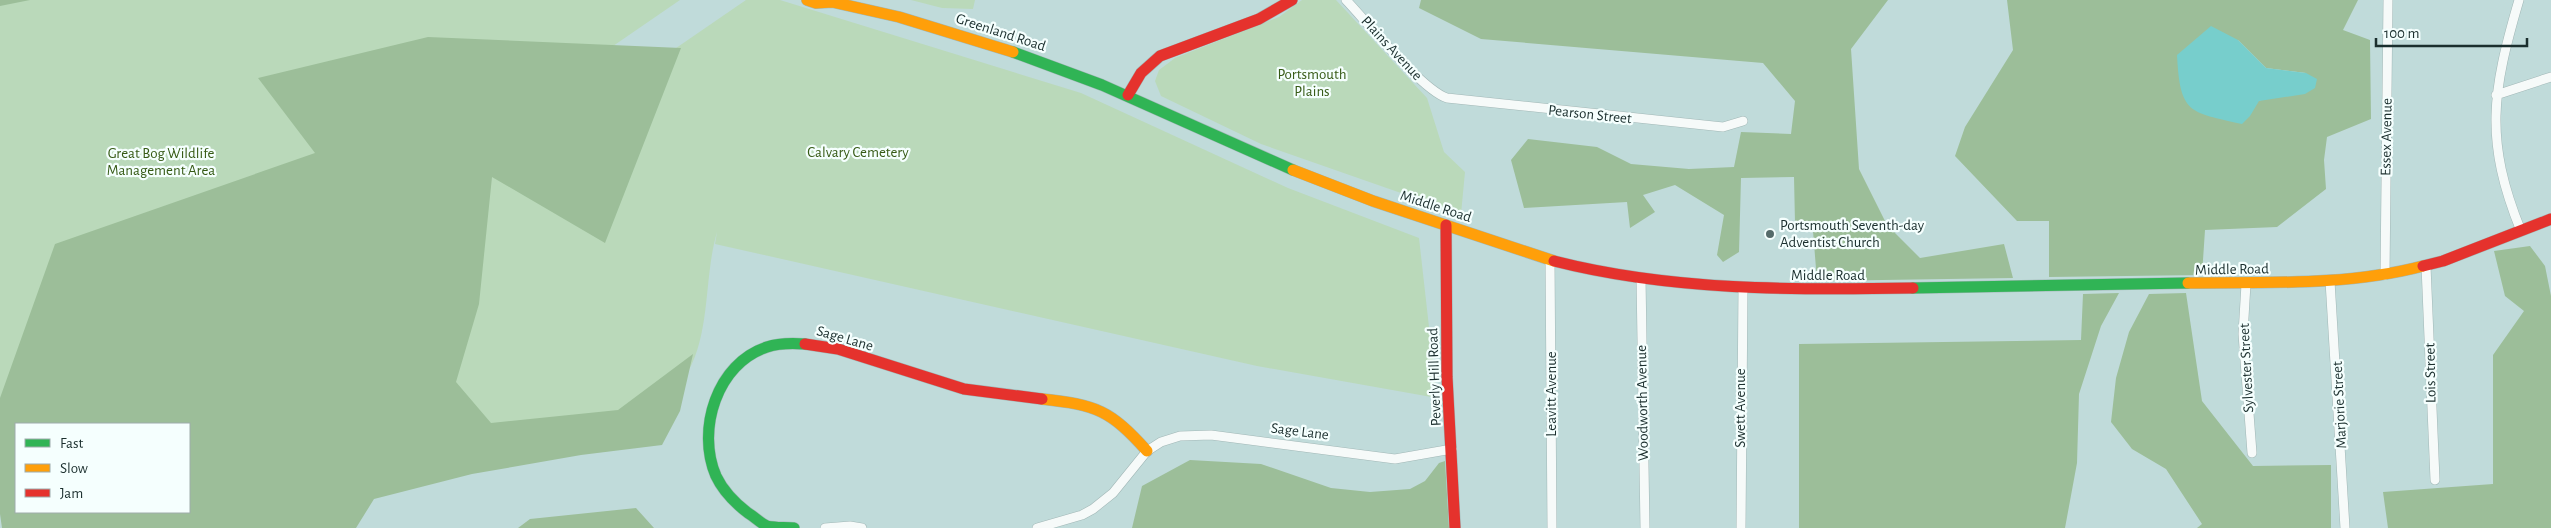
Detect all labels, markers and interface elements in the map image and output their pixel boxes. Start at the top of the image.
street label: Greenland Road [954,11,1048,54]
street label: Plains Avenue [1358,13,1425,83]
scale bar [2376,15,2527,47]
text: 100 m [2384,26,2419,41]
park label: Portsmouth Plains [1277,67,1347,99]
street label: Essex Avenue [2378,98,2395,176]
street label: Pearson Street [1547,103,1633,126]
park label: Calvary Cemetery [807,145,909,160]
park label: Great Bog Wildlife Management Area [107,146,215,178]
street label: Middle Road [1398,188,1474,225]
place label: Portsmouth Seventh-day Adventist Church [1780,218,1925,250]
marker: Portsmouth Seventh-day Adventist Church [1764,228,1776,240]
street label: Middle Road [2195,261,2269,278]
street label: Middle Road [1791,268,1865,283]
street label: Sage Lane [815,323,875,354]
street label: Sylvester Street [2237,323,2256,413]
street label: Peverly Hill Road [1425,327,1444,426]
street label: Lois Street [2422,342,2439,403]
street label: Woodworth Avenue [1634,345,1651,461]
street label: Leavitt Avenue [1544,351,1559,437]
street label: Marjorie Street [2330,361,2349,449]
street label: Swett Avenue [1733,368,1748,448]
street label: Sage Lane [1270,421,1330,442]
legend [15,423,190,513]
text: Fast [60,436,84,451]
text: Slow [60,461,88,476]
text: Jam [60,486,83,501]

